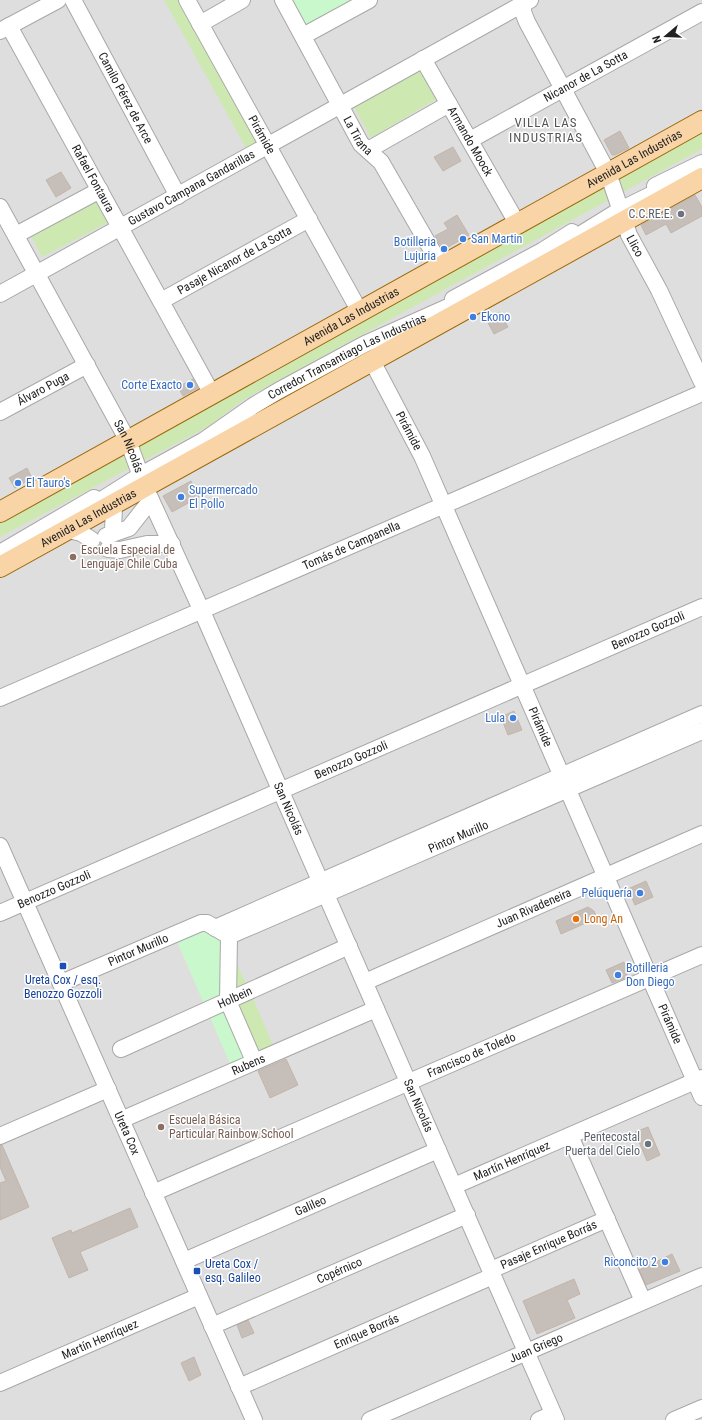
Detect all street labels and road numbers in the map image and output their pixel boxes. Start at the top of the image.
street label: Nicanor de La Sotta [541,47,630,105]
street label: Camilo Pérez de Arce [95,50,156,146]
street label: Armando Moock [445,104,496,179]
street label: Pirámide [245,113,278,157]
street label: La Tirana [340,114,376,158]
street label: Avenida Las Industrias [584,126,685,191]
street label: Rafael Fontaura [69,142,117,215]
street label: Gustavo Campana Gandarillas [126,147,257,228]
street label: Pasaje Nicanor de La Sotta [175,223,294,297]
street label: Llico [623,233,647,259]
street label: Avenida Las Industrias [301,284,402,349]
street label: Corredor Transantiago Las Industrias [265,311,428,402]
street label: Álvaro Puga [14,369,72,408]
street label: Pirámide [393,409,425,453]
street label: San Nicolás [111,418,146,475]
street label: Avenida Las Industrias [38,486,139,550]
street label: Tomás de Campanella [300,518,402,573]
street label: Benozzo Gozzoli [609,608,687,653]
street label: Pirámide [526,705,555,749]
street label: Benozzo Gozzoli [312,738,390,782]
street label: San Nicolás [271,780,306,837]
street label: Pintor Murillo [426,817,491,856]
street label: Benozzo Gozzoli [15,867,93,911]
street label: Juan Rivadeneira [494,885,574,931]
street label: Pintor Murillo [106,931,170,969]
street label: Holbein [215,984,255,1011]
street label: Pirámide [655,1002,685,1046]
street label: Francisco de Toledo [425,1030,518,1080]
street label: Rubens [230,1051,267,1078]
street label: San Nicolás [401,1077,436,1134]
street label: Ureta Cox [111,1109,143,1157]
street label: Martín Henríquez [471,1138,552,1184]
street label: Galileo [293,1193,328,1219]
street label: Pasaje Enrique Borrás [498,1217,599,1272]
street label: Copérnico [315,1254,364,1287]
street label: Enrique Borrás [332,1311,401,1352]
street label: Martín Henríquez [60,1317,140,1362]
street label: Juan Griego [507,1330,565,1366]

